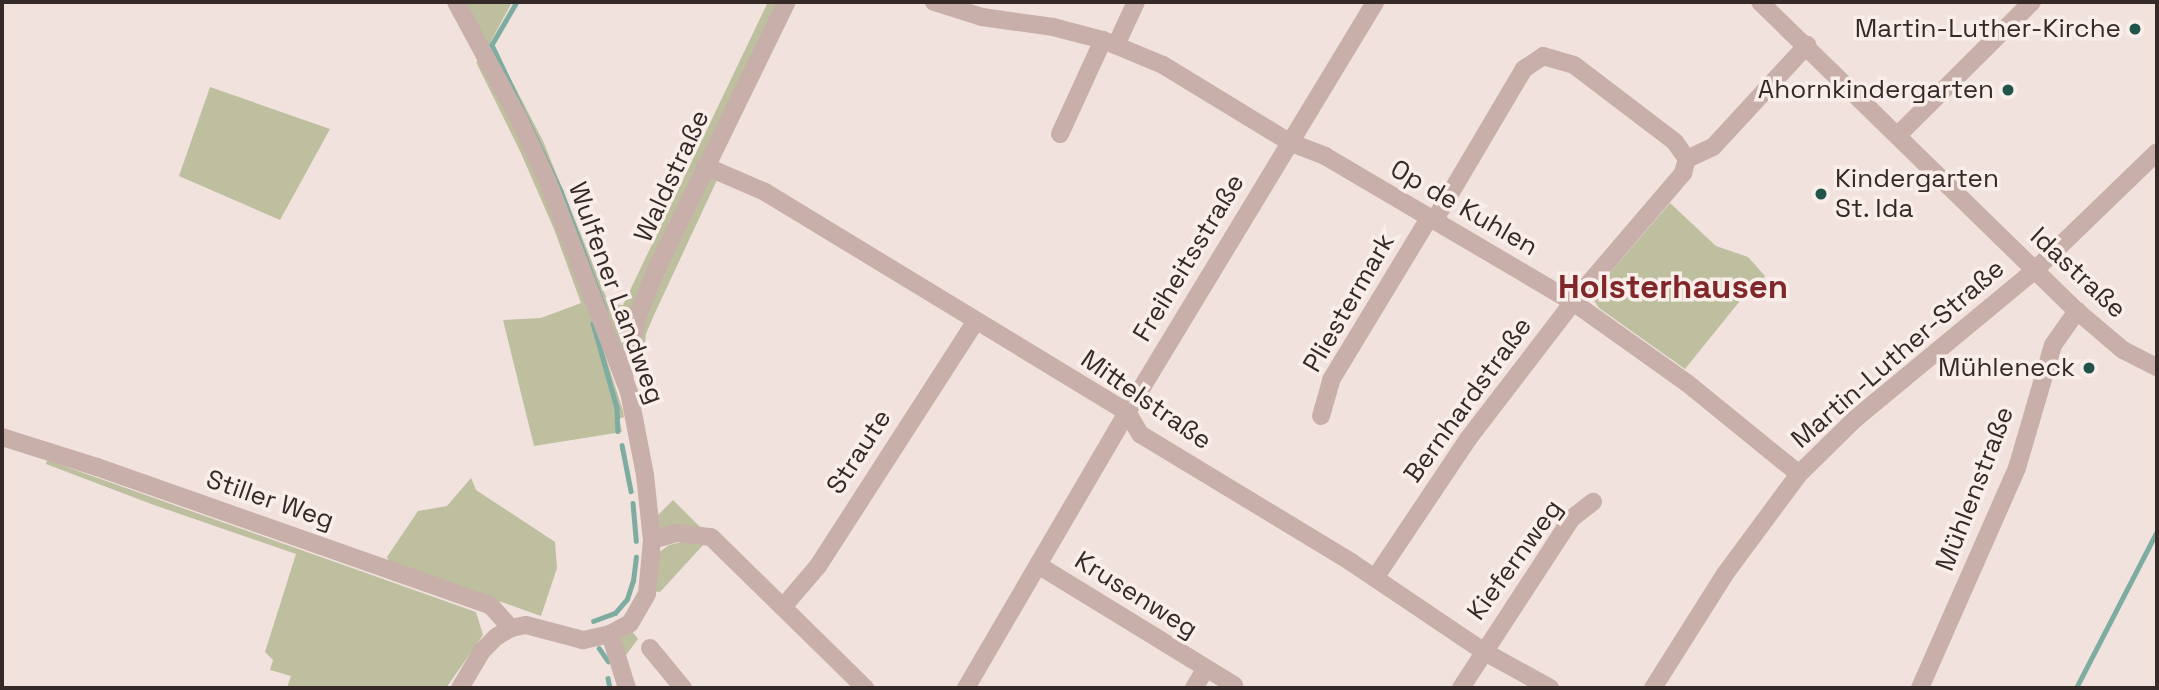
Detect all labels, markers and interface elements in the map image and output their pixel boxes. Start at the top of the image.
place label: Martin-Luther-Kirche [1855,13,2121,45]
marker: Martin-Luther-Kirche [2127,21,2143,37]
place label: Ahornkindergarten [1758,74,1994,106]
marker: Ahornkindergarten [2000,82,2016,98]
street label: Waldstraße [628,105,716,247]
street label: Op de Kuhlen [1385,153,1543,263]
place label: Kindergarten St. Ida [1835,163,1999,224]
street label: Freiheitsstraße [1127,169,1251,347]
street label: Wulfener Landweg [561,178,671,408]
marker: Kindergarten St. Ida [1813,186,1829,202]
street label: Idastraße [2024,221,2132,325]
street label: Pliestermark [1297,228,1401,378]
street label: Martin-Luther-Straße [1785,253,2011,455]
district label: Holsterhausen [1558,268,1788,308]
street label: Bernhardstraße [1398,311,1538,489]
street label: Mittelstraße [1075,344,1217,456]
place label: Mühleneck [1938,352,2075,384]
marker: Mühleneck [2081,360,2097,376]
street label: Mühlenstraße [1929,402,2021,576]
street label: Straute [820,404,898,500]
street label: Stiller Weg [202,464,338,536]
street label: Kiefernweg [1461,494,1569,626]
street label: Krusenweg [1069,545,1203,645]

